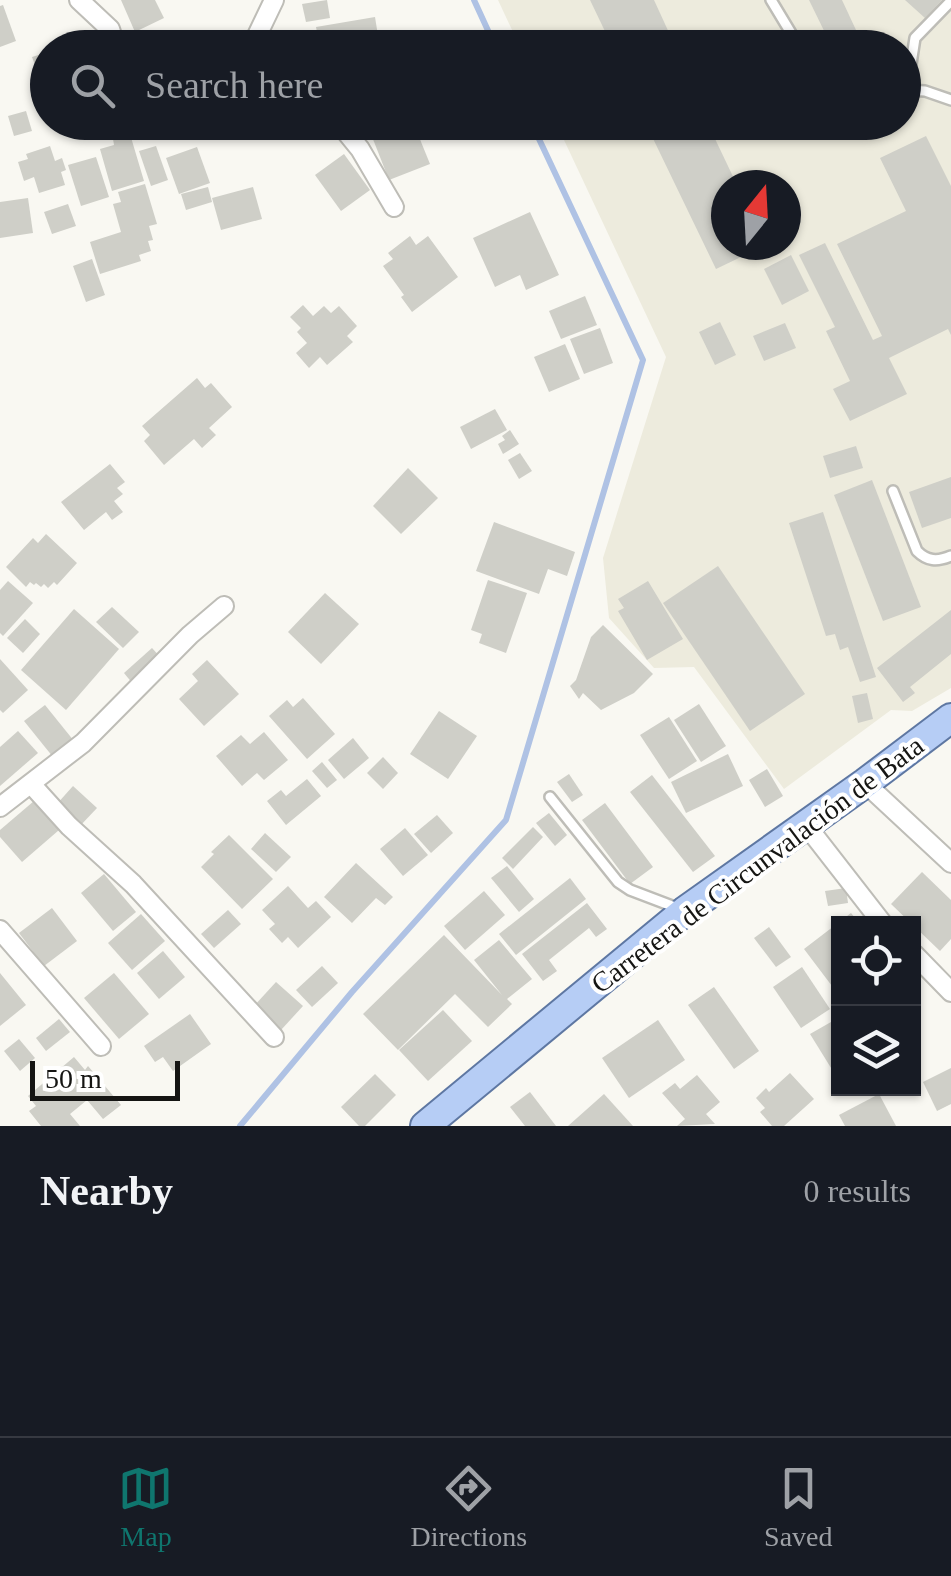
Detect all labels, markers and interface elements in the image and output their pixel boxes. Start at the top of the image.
search box [30,30,921,140]
icon: search [65,58,120,113]
text: Search here [145,64,323,106]
north arrow [711,170,801,260]
street label: Carretera de Circunvalación de Bata [585,729,930,999]
map controls [831,916,921,1096]
button: locate [831,916,921,1006]
button: layers [831,1006,921,1096]
scale bar [30,1056,180,1100]
text: 50 m [45,1063,102,1094]
text: Nearby [40,1168,173,1214]
text: 0 results [803,1173,911,1209]
tab: Map [118,1461,173,1553]
tab: Directions [410,1461,527,1553]
tab: Saved [764,1461,833,1553]

